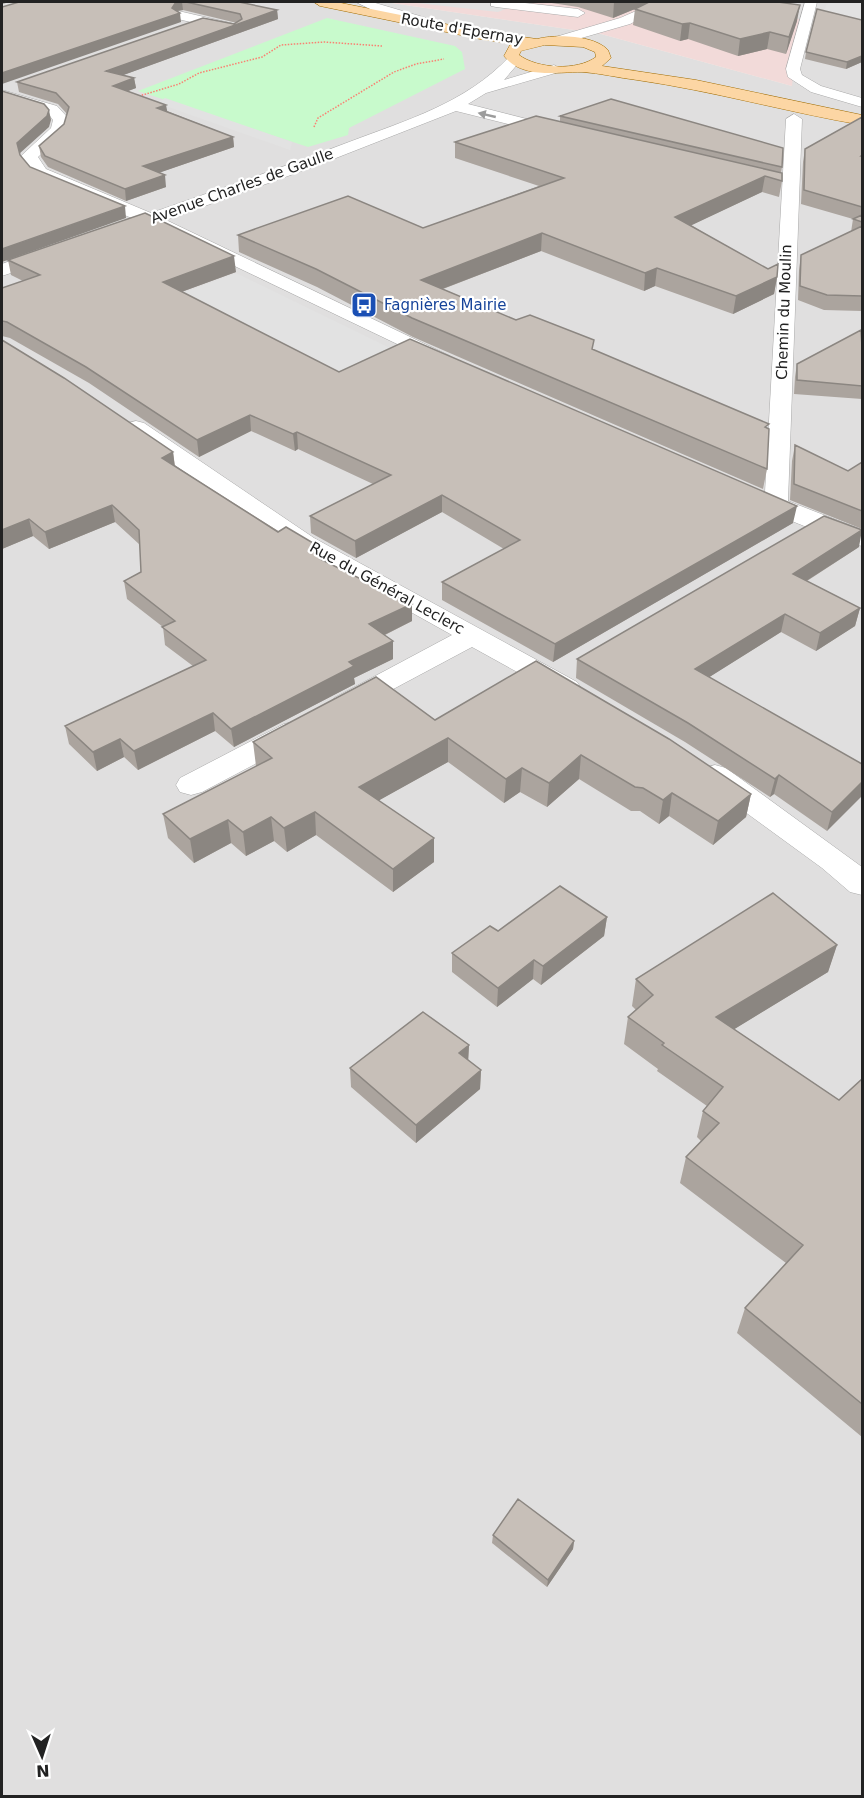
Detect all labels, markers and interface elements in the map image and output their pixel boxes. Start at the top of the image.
street label: Route d'Epernay [400,9,525,49]
one-way arrow [478,110,497,119]
street label: Avenue Charles de Gaulle [148,144,336,228]
street label: Chemin du Moulin [773,244,795,380]
bus stop icon: Fagnières Mairie [349,290,379,320]
place label: Fagnières Mairie [384,296,506,314]
street label: Rue du Général Leclerc [307,538,467,638]
north arrow [12,1726,72,1786]
text: N [36,1761,50,1780]

